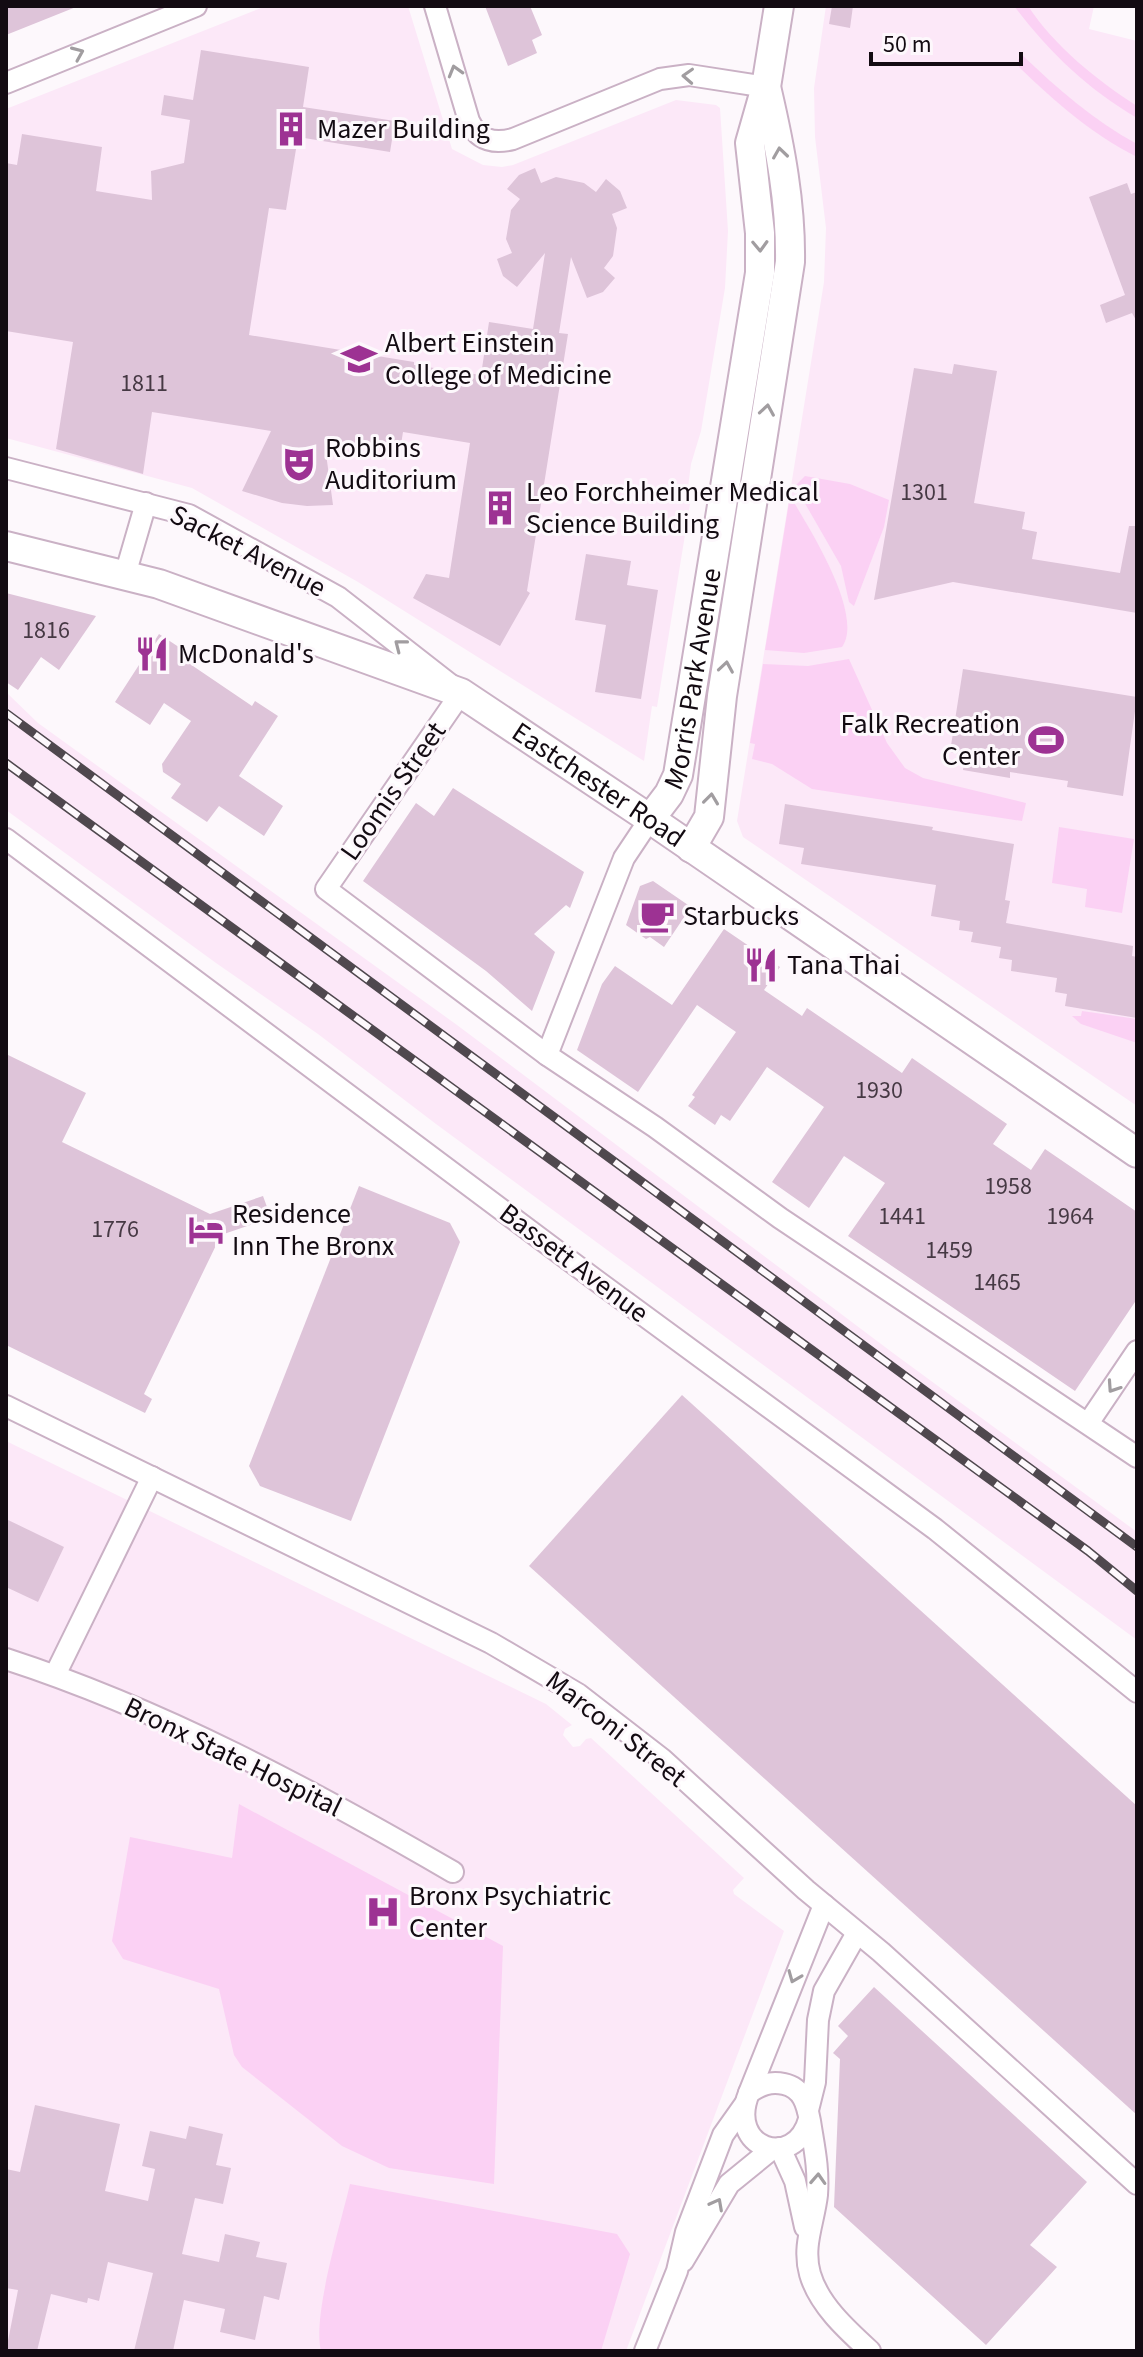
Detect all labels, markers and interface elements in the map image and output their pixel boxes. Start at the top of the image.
scale bar [871,16,1021,66]
text: 50 m [883,27,932,62]
one-way arrow [70,47,84,63]
one-way arrow [447,65,464,79]
one-way arrow [682,67,694,84]
place label: Mazer Building [317,109,490,149]
building icon: Mazer Building [272,110,310,148]
one-way arrow [772,146,789,160]
one-way arrow [751,240,768,253]
place label: Albert Einstein College of Medicine [385,323,612,395]
school or university icon: Albert Einstein College of Medicine [340,340,378,378]
house number: 1811 [120,366,168,401]
one-way arrow [757,404,774,417]
place label: Robbins Auditorium [325,428,457,500]
theatre icon: Robbins Auditorium [280,445,318,483]
place label: Leo Forchheimer Medical Science Building [526,472,819,544]
house number: 1301 [900,475,948,510]
building icon: Leo Forchheimer Medical Science Building [481,489,519,527]
street label: Sacket Avenue [163,495,333,607]
street label: Morris Park Avenue [654,565,731,796]
house number: 1816 [22,613,70,648]
place label: McDonald's [178,634,314,674]
restaurant icon: McDonald's [133,635,171,673]
one-way arrow [394,641,409,655]
one-way arrow [717,660,734,674]
place label: Falk Recreation Center [841,704,1020,776]
street label: Eastchester Road [504,712,693,857]
street label: Loomis Street [330,713,456,869]
sports icon: Falk Recreation Center [1027,721,1065,759]
one-way arrow [702,792,719,806]
place label: Starbucks [683,896,799,936]
cafe icon: Starbucks [638,897,676,935]
place label: Tana Thai [787,945,900,985]
restaurant icon: Tana Thai [742,946,780,984]
house number: 1930 [855,1073,903,1108]
house number: 1958 [984,1169,1032,1204]
street label: Bassett Avenue [491,1193,657,1333]
place label: Residence Inn The Bronx [232,1194,395,1266]
house number: 1441 [878,1199,926,1234]
house number: 1964 [1046,1199,1094,1234]
hotel icon: Residence Inn The Bronx [187,1211,225,1249]
house number: 1776 [91,1212,139,1247]
house number: 1459 [925,1233,973,1268]
house number: 1465 [973,1265,1021,1300]
one-way arrow [1108,1378,1123,1392]
street label: Marconi Street [537,1661,695,1797]
street label: Bronx State Hospital [117,1687,349,1827]
place label: Bronx Psychiatric Center [409,1876,611,1948]
hospital icon: Bronx Psychiatric Center [364,1893,402,1931]
one-way arrow [788,1970,804,1984]
one-way arrow [809,2172,826,2185]
one-way arrow [707,2198,722,2212]

